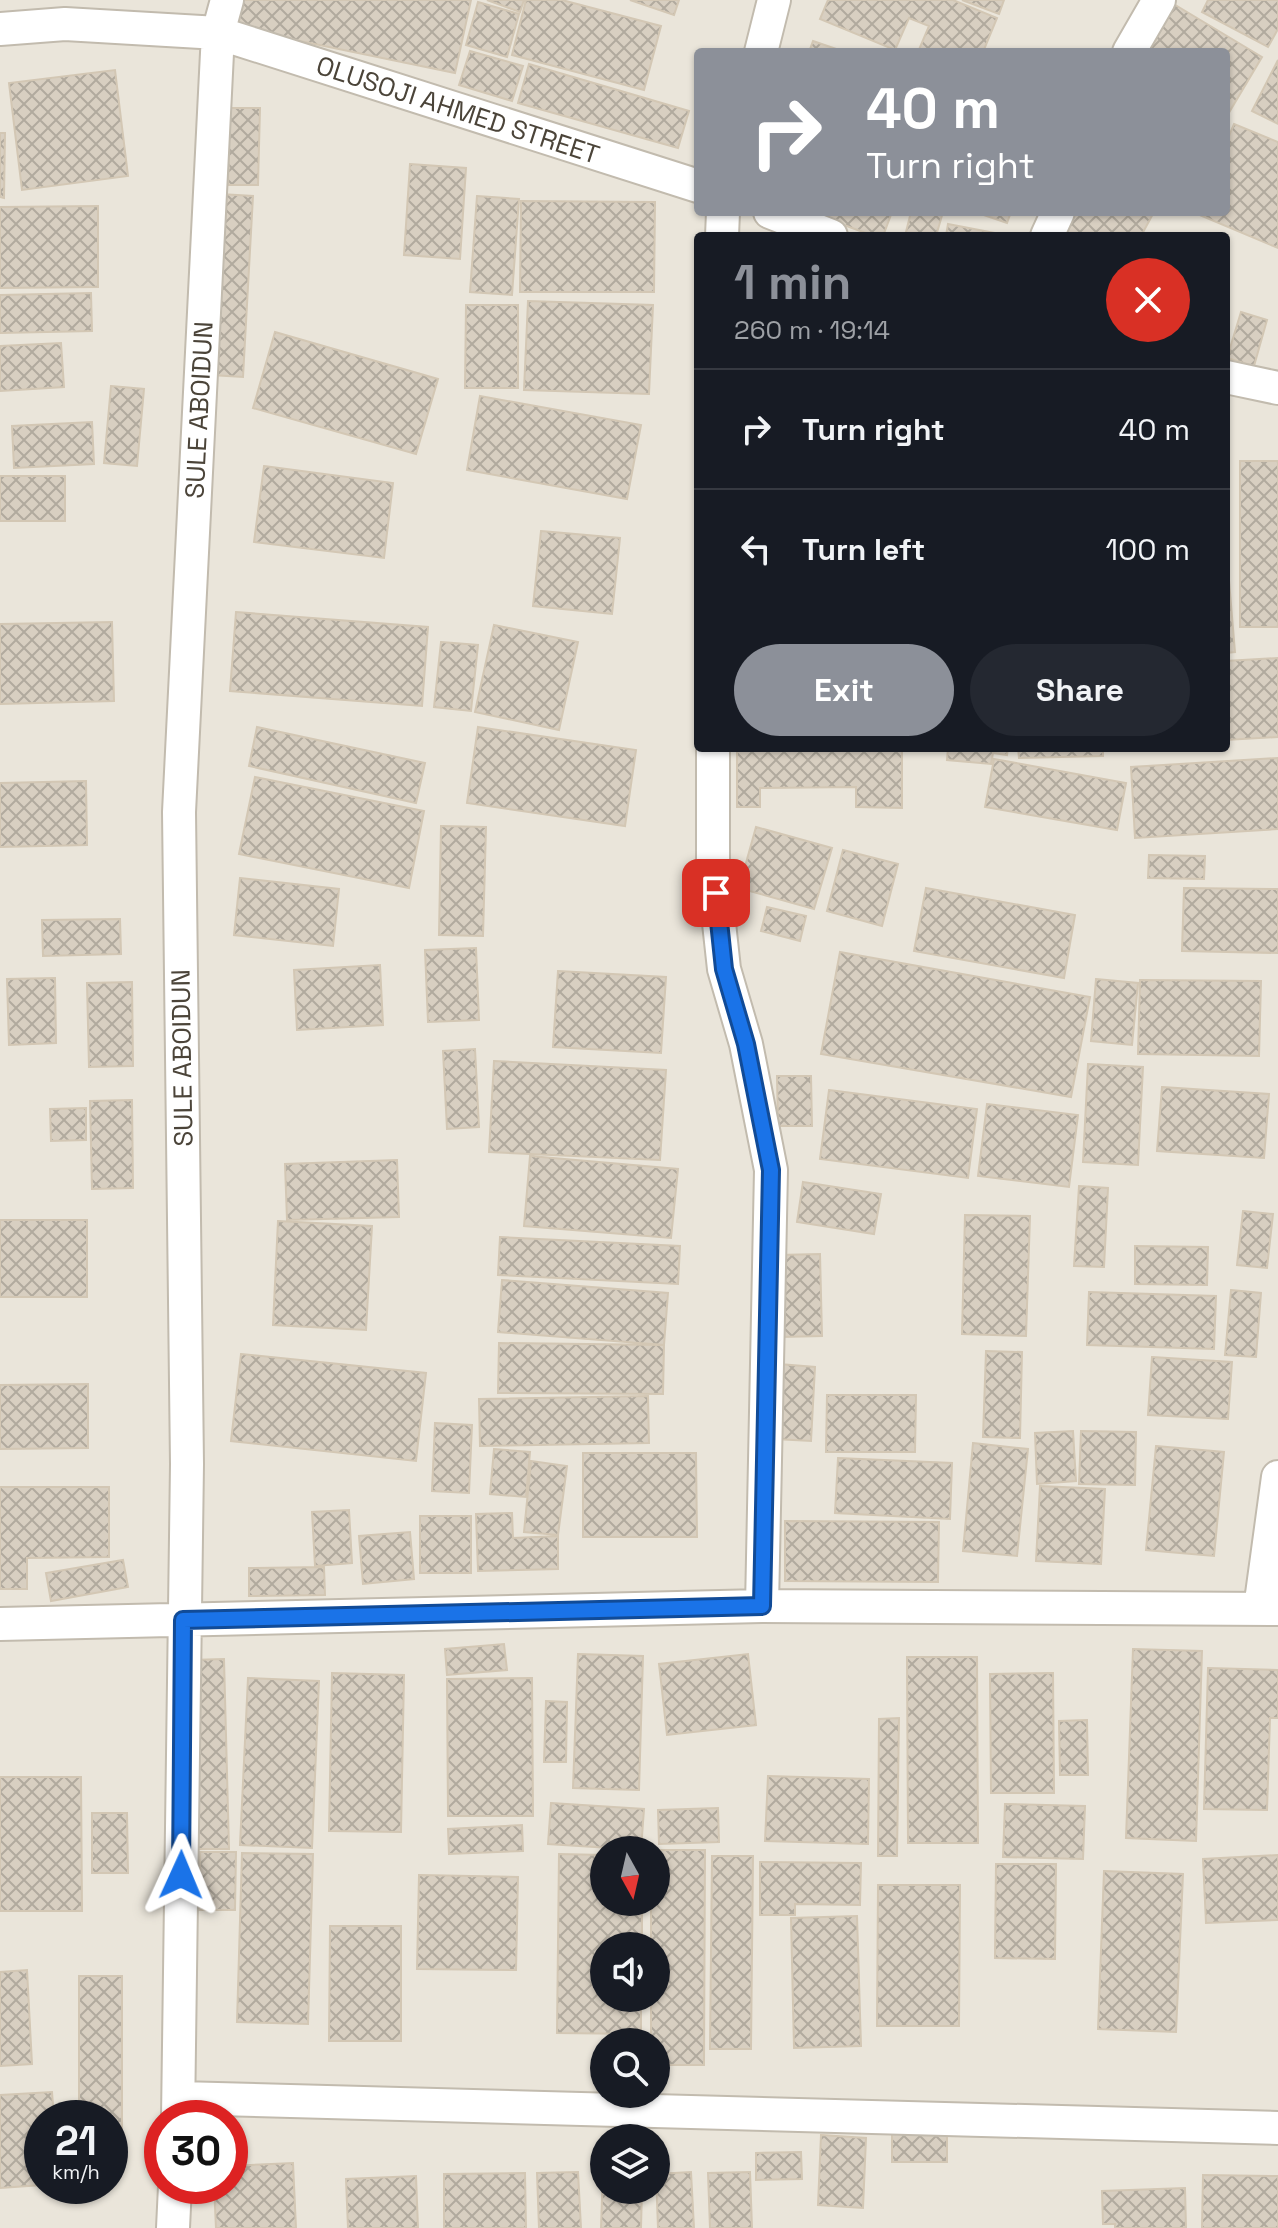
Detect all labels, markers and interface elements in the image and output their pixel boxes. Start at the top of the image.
street label: OLUSOJI AHMED STREET [312,48,604,172]
text: 40 m [866,73,1000,144]
icon: right [734,80,838,184]
text: Turn right [866,143,1035,189]
text: 1 min [734,252,851,313]
button: close [1106,258,1190,342]
text: 260 m · 19:14 [734,313,890,347]
street label: SULE ABOIDUN [177,320,221,500]
icon: right [734,407,778,451]
text: Turn right [802,410,945,449]
text: 40 m [1119,410,1190,449]
icon: left [734,527,778,571]
text: Turn left [802,530,925,569]
text: 100 m [1105,530,1190,569]
button: Exit [734,644,954,736]
button: Share [970,644,1190,736]
pin [682,859,750,927]
icon: arrive [694,871,738,915]
street label: SULE ABOIDUN [163,969,201,1147]
position arrow [139,1833,223,1917]
north arrow [590,1836,670,1916]
map controls [590,1836,670,2204]
button: sound [590,1932,670,2012]
button: search [590,2028,670,2108]
speed limit sign: 30 [144,2100,248,2204]
text: 21 [55,2116,97,2167]
button: layers [590,2124,670,2204]
text: km/h [52,2159,100,2185]

